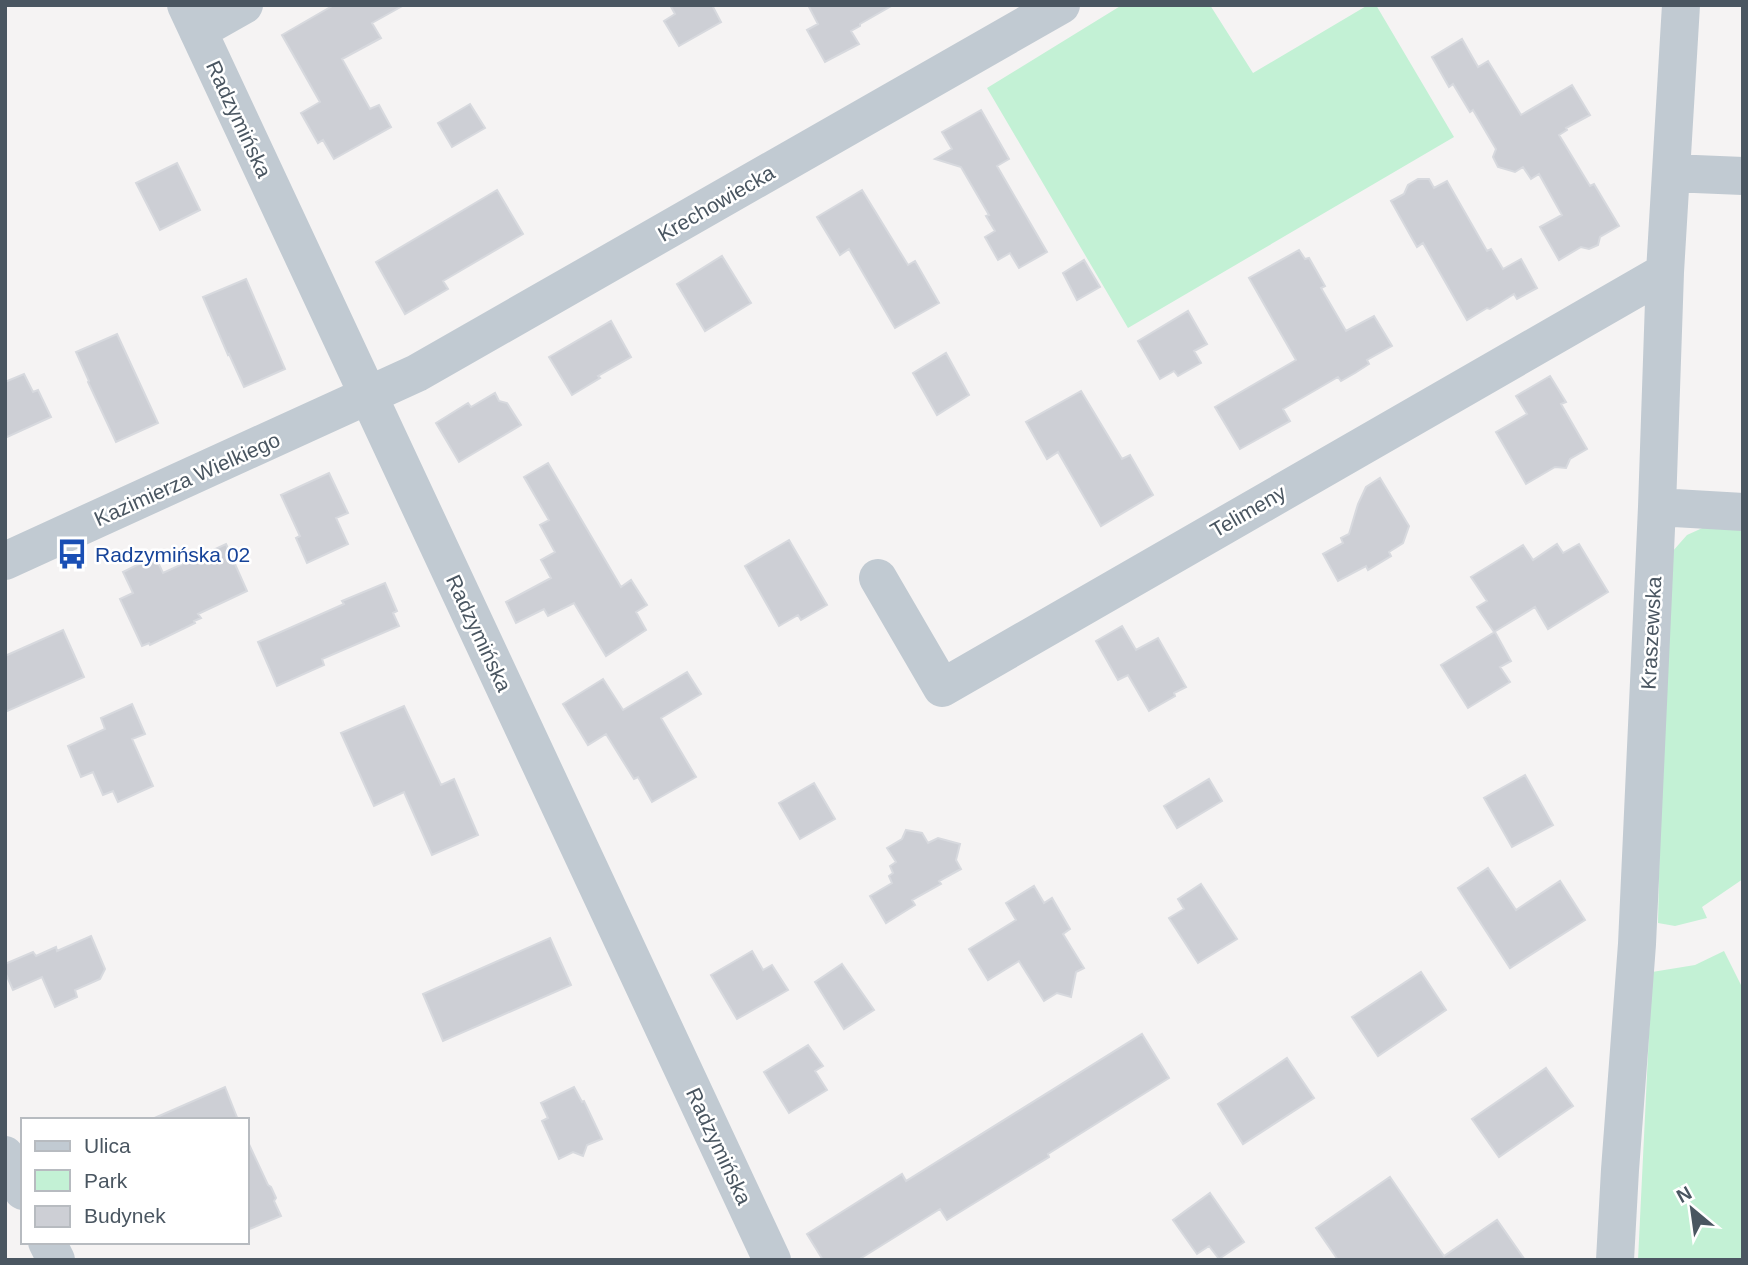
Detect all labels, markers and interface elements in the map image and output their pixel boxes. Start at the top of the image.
street label: Radzymińska [202,57,276,181]
street label: Krechowiecka [654,160,779,246]
street label: Kazimierza Wielkiego [91,428,283,530]
street label: Telimeny [1206,480,1290,542]
bus stop icon: Radzymińska 02 [55,537,89,571]
place label: Radzymińska 02 [95,543,250,566]
street label: Radzymińska [442,571,516,695]
street label: Kraszewska [1637,576,1665,690]
street label: Radzymińska [682,1084,756,1208]
legend [21,1118,248,1244]
text: Ulica [84,1134,131,1157]
text: Park [84,1169,128,1192]
north arrow [1657,1174,1727,1244]
text: N [1673,1182,1695,1207]
text: Budynek [84,1204,166,1227]

